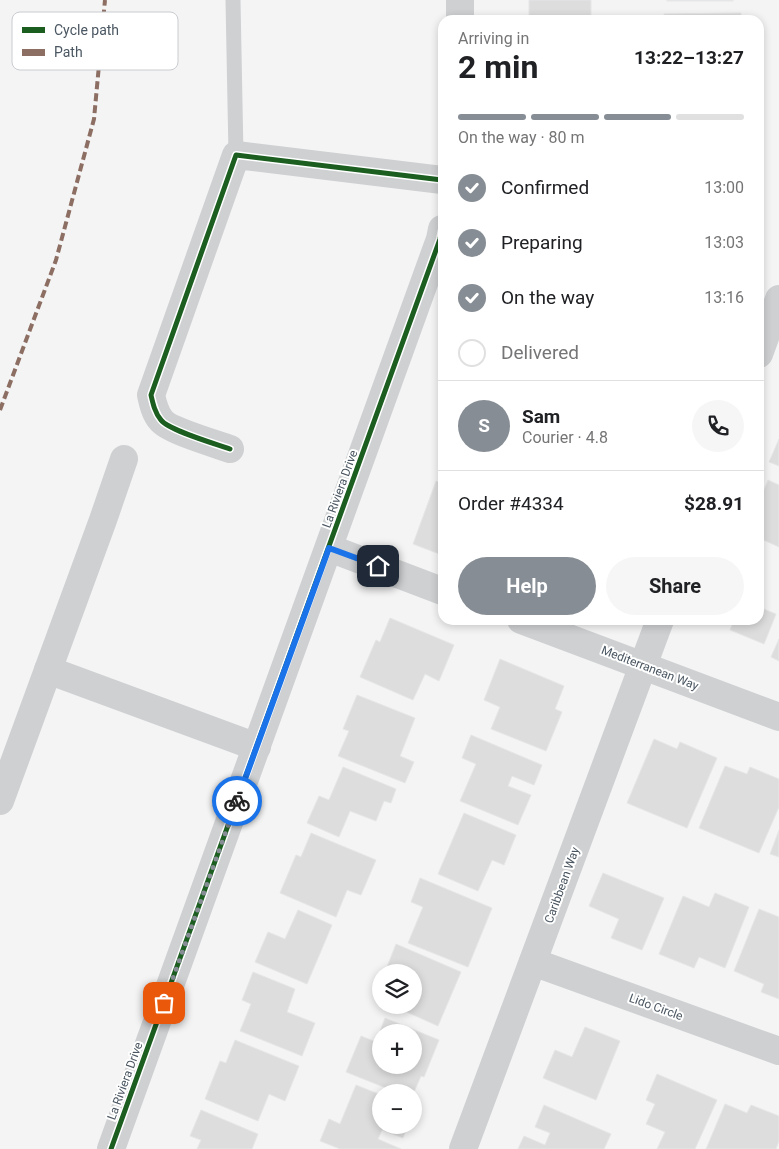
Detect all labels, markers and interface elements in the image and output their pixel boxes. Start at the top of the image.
legend [12,12,178,70]
text: Cycle path [54,22,119,38]
text: Arriving in [458,29,529,48]
text: Path [54,44,83,60]
text: 13:22–13:27 [634,46,744,69]
text: 2 min [458,48,538,86]
text: On the way · 80 m [458,128,585,147]
icon: check [458,174,486,202]
text: Confirmed [501,176,589,199]
text: 13:00 [704,178,744,197]
icon: check [458,229,486,257]
text: Preparing [501,231,583,254]
text: 13:03 [704,233,744,252]
icon: check [458,284,486,312]
text: On the way [501,286,594,309]
text: 13:16 [704,288,744,307]
text: Delivered [501,341,579,364]
button: phone [692,400,744,452]
text: Sam [522,405,560,428]
text: S [478,414,490,437]
text: Courier · 4.8 [522,428,608,447]
street label: La Riviera Drive [319,448,361,530]
text: Order #4334 [458,492,564,515]
text: $28.91 [684,492,744,515]
pin [357,545,399,587]
icon: home [364,552,392,580]
button: Help [458,557,596,615]
button: Share [606,557,744,615]
street label: Mediterranean Way [599,643,701,693]
courier [212,776,262,826]
icon: bike [223,787,251,815]
street label: Caribbean Way [542,845,582,925]
map controls [372,964,422,1134]
button: layers [372,964,422,1014]
pin [143,982,185,1024]
icon: bag [150,989,178,1017]
street label: Lido Circle [627,991,685,1023]
button: + [372,1024,422,1074]
street label: La Riviera Drive [104,1040,146,1122]
button: − [372,1084,422,1134]

